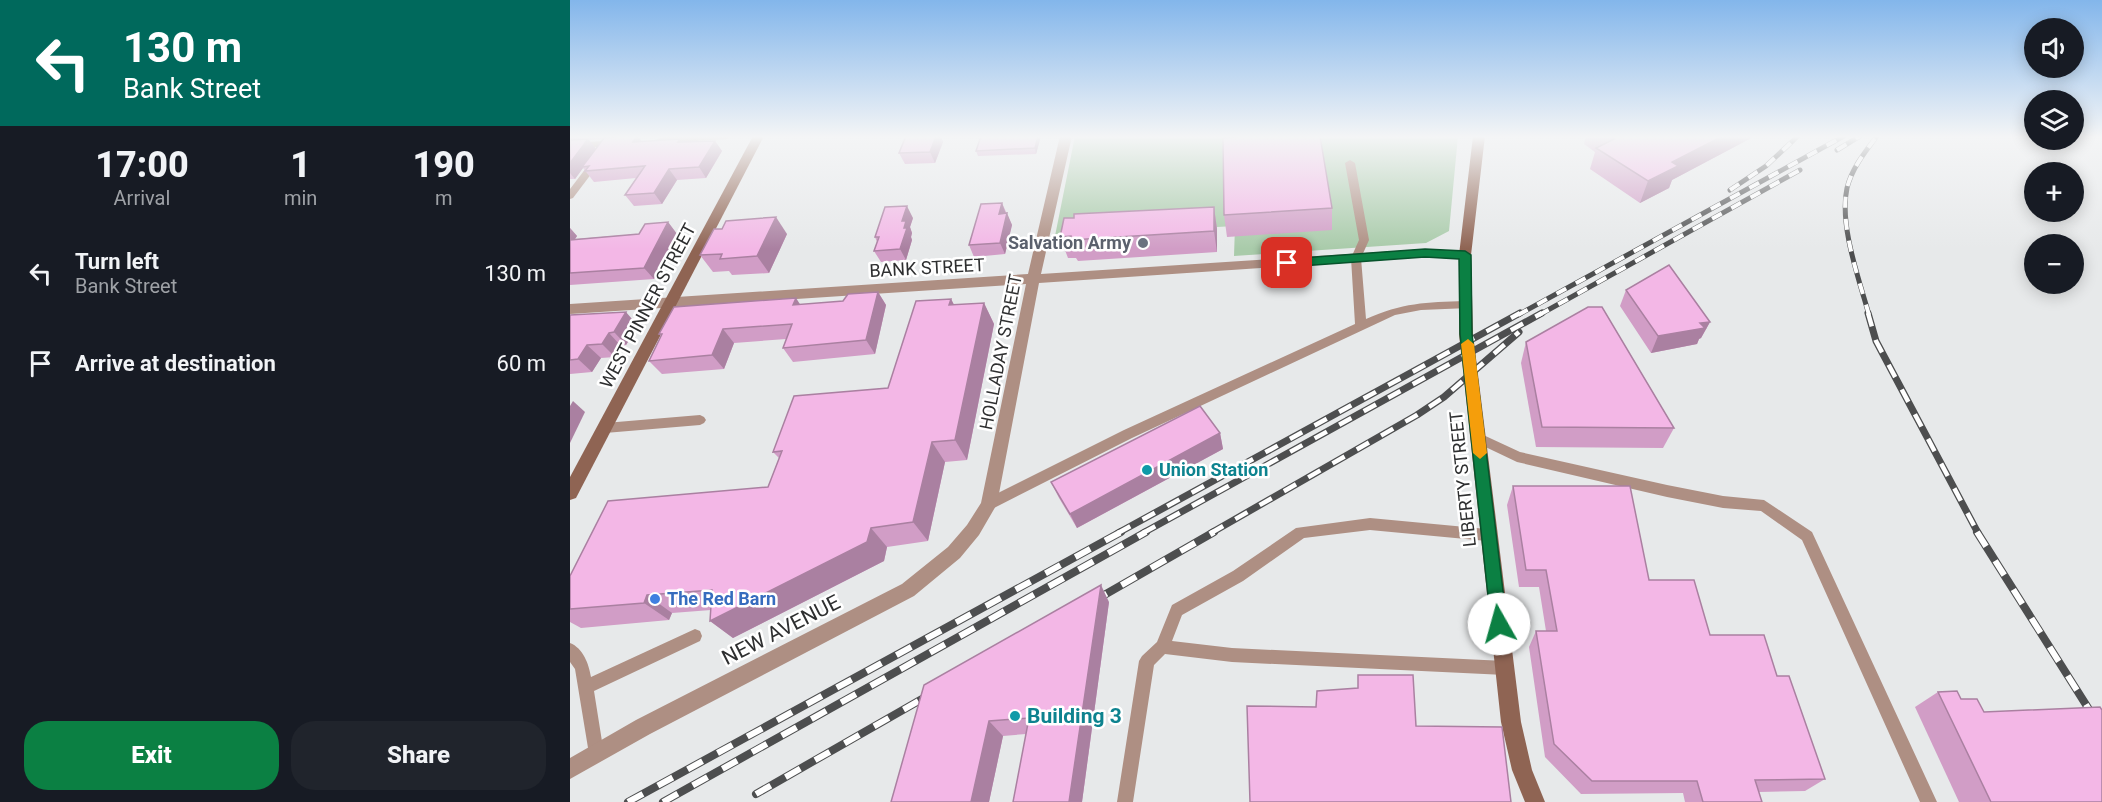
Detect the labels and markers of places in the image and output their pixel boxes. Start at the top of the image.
place label: Salvation Army [1008,232,1132,253]
marker: Salvation Army [1136,236,1150,250]
pin [1261,237,1312,288]
place label: Union Station [1159,459,1268,480]
marker: Union Station [1140,463,1154,477]
place label: The Red Barn [667,588,776,609]
marker: The Red Barn [648,592,662,606]
place label: Building 3 [1027,704,1122,728]
marker: Building 3 [1008,709,1022,723]

